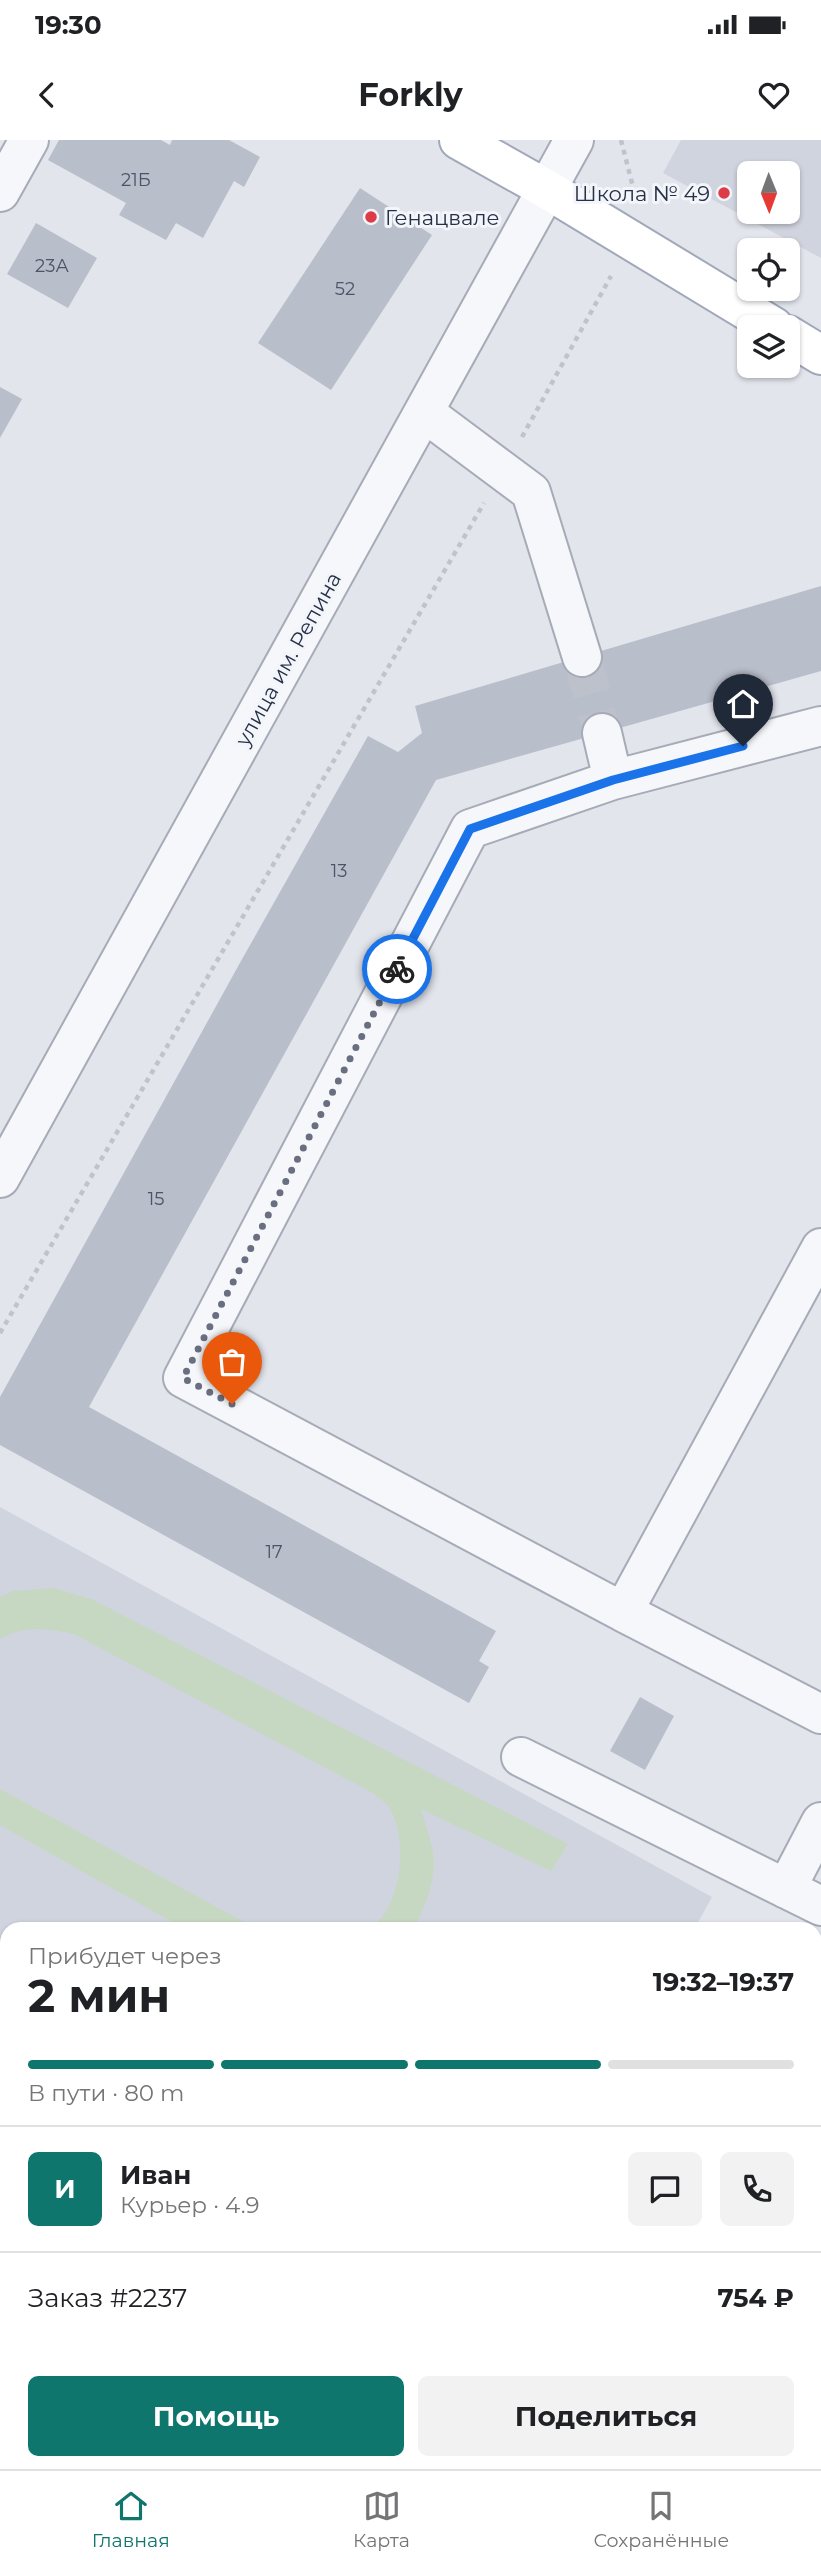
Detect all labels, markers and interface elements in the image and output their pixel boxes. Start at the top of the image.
text: 19:30 [35,9,102,41]
text: Forkly [358,75,463,114]
icon: back [28,76,66,114]
icon: heart [755,76,793,114]
north arrow [737,161,800,224]
map controls [737,161,800,378]
house number: 21Б [121,169,151,191]
place label: Школа № 49 [574,181,710,206]
marker: Школа № 49 [716,185,732,201]
place label: Генацвале [385,205,500,230]
marker: Генацвале [363,209,379,225]
button: locate [737,238,800,301]
house number: 23А [35,255,70,277]
house number: 52 [335,278,355,300]
button: layers [737,315,800,378]
street label: улица им. Репина [229,568,346,751]
pin [713,674,773,746]
icon: home [724,685,762,723]
house number: 13 [331,860,347,882]
courier [362,934,432,1004]
icon: bike [378,950,416,988]
house number: 15 [148,1188,164,1210]
pin [202,1332,262,1404]
icon: bag [213,1343,251,1381]
house number: 17 [265,1541,283,1563]
text: Прибудет через [28,1942,222,1970]
text: 19:32–19:37 [653,1966,794,1998]
text: 2 мин [28,1967,170,2024]
text: В пути · 80 m [28,2079,184,2107]
button: chat [628,2152,702,2226]
button: phone [720,2152,794,2226]
text: Иван [120,2159,191,2191]
text: И [54,2173,76,2205]
text: Курьер · 4.9 [120,2191,260,2219]
text: Заказ #2237 [28,2282,187,2314]
text: 754 ₽ [717,2282,794,2314]
button: Помощь [28,2376,404,2456]
button: Поделиться [418,2376,794,2456]
tab: Главная [92,2487,170,2552]
tab: Карта [353,2487,410,2552]
tab: Сохранённые [593,2487,729,2552]

